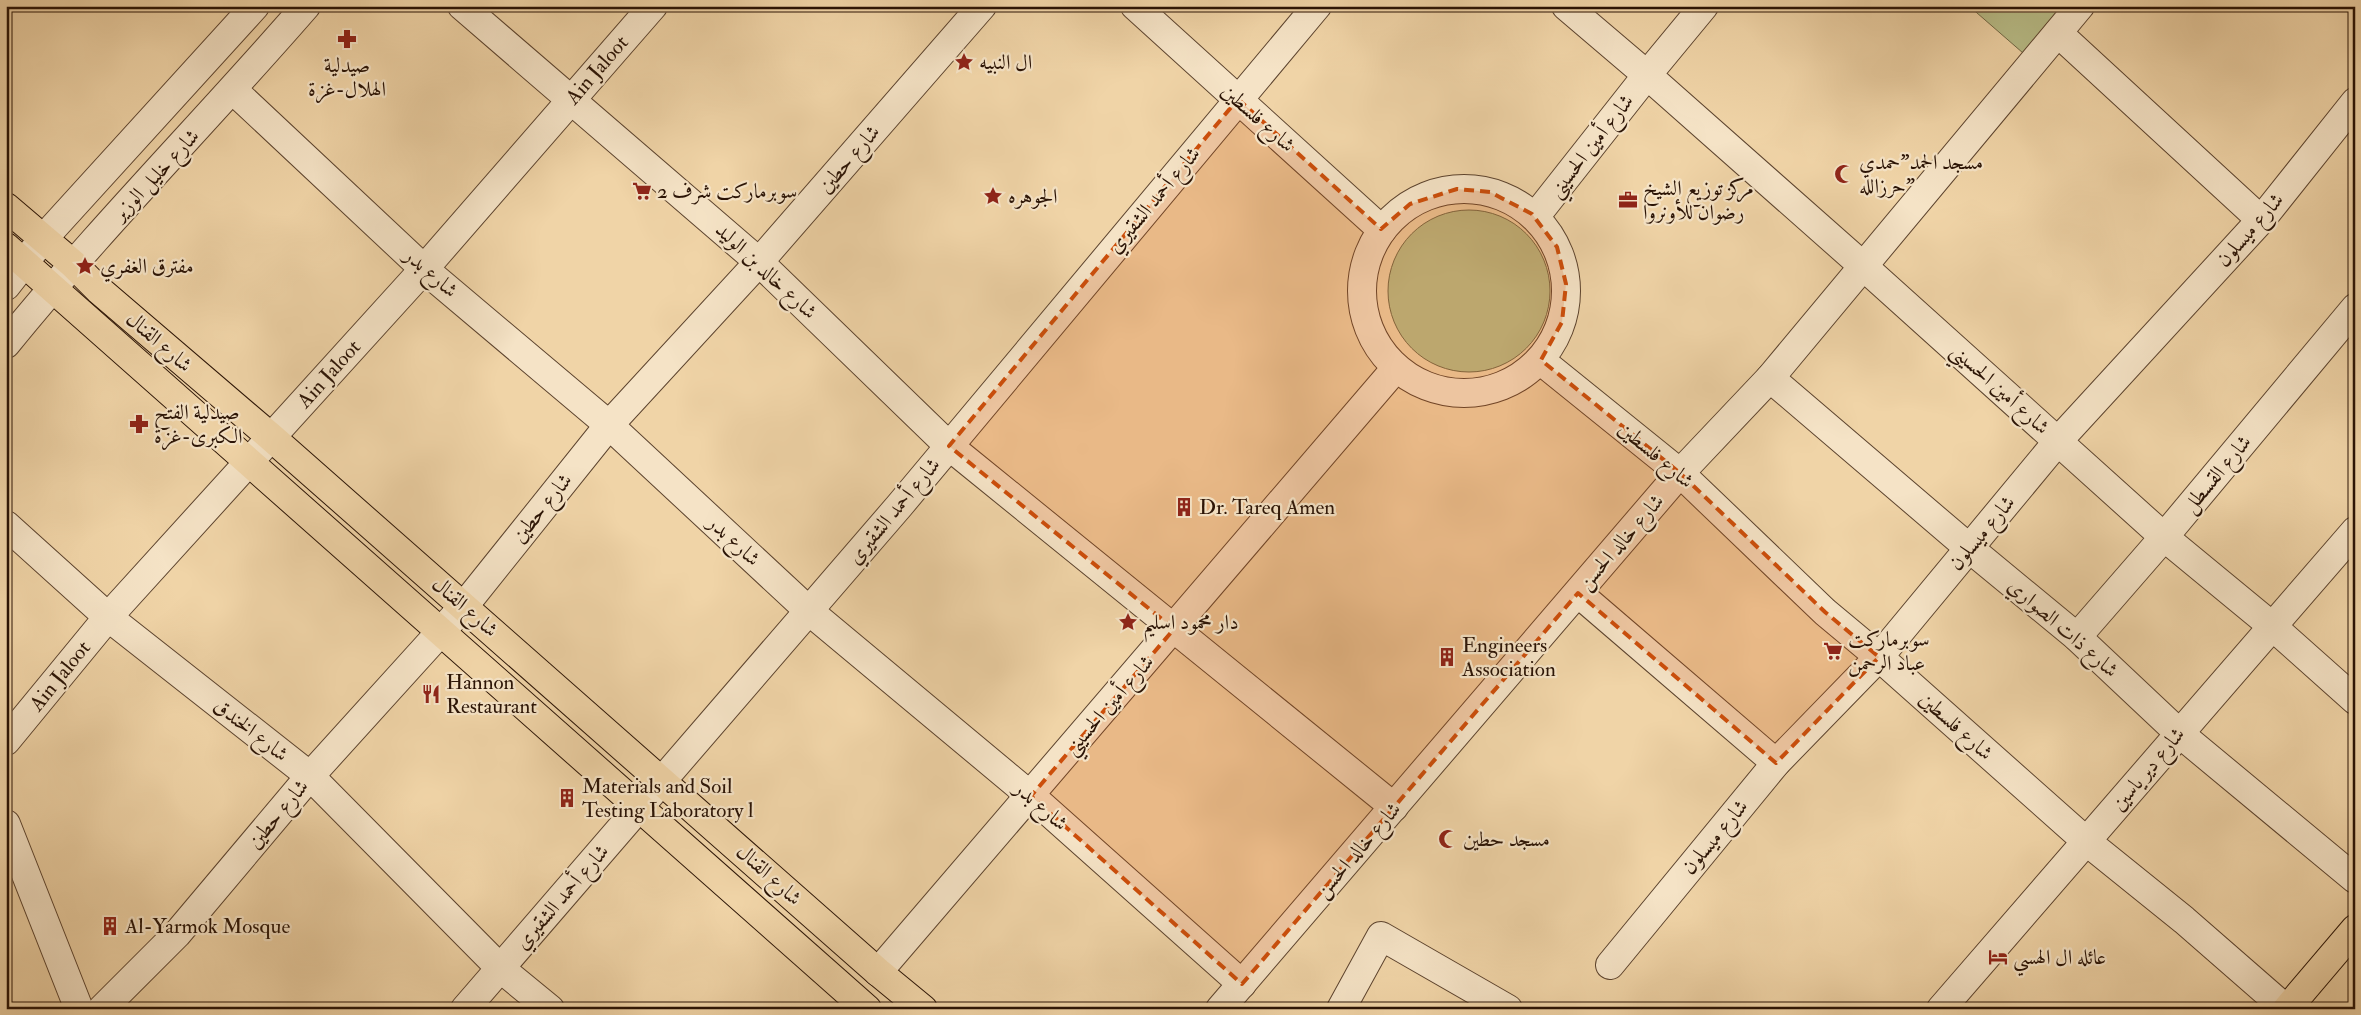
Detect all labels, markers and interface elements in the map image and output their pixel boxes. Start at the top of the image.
pharmacy icon: صيدلية الهلال-غزة [336,28,358,50]
street label: Ain Jaloot [559,30,635,111]
place label: ال النبيه [979,49,1032,76]
place icon: ال النبيه [953,51,975,73]
place label: صيدلية الهلال-غزة [308,52,386,104]
street label: شارع فلسطين [1213,78,1301,161]
street label: شارع أمين الحسيني [1540,87,1645,207]
street label: شارع حطين [812,119,889,201]
street label: شارع خليل الوزير [105,123,208,231]
street label: شارع أحمد الشقيري [1100,140,1210,261]
place label: مسجد الحمد"حمدي حرزالله" [1859,149,1983,200]
mosque icon: مسجد الحمد"حمدي حرزالله" [1833,163,1855,185]
place label: مركز توزيع الشيخ رضوان للأونروا [1643,175,1754,226]
place label: سوبرماركت شرف 2 [657,178,798,205]
supermarket icon: سوبرماركت شرف 2 [631,180,653,202]
place label: الجوهره [1008,183,1058,210]
place icon: الجوهره [982,185,1004,207]
street label: شارع ميسلون [2210,187,2293,276]
office icon: مركز توزيع الشيخ رضوان للأونروا [1617,189,1639,211]
street label: شارع خالد بن الوليد [706,217,823,328]
street label: شارع بدر [394,241,464,307]
place label: مفترق الغفري [100,253,194,282]
place icon: مفترق الغفري [74,255,96,277]
street label: شارع القنال [117,306,198,381]
street label: Ain Jaloot [290,334,367,415]
street label: شارع أمين الحسيني [1941,336,2057,445]
place label: صيدلية الفتح الكبرى-غزة [154,399,243,451]
pharmacy icon: صيدلية الفتح الكبرى-غزة [128,413,150,435]
street label: شارع فلسطين [1610,416,1699,498]
street label: شارع القسطل [2176,429,2261,521]
street label: شارع أحمد الشقيري [840,451,950,572]
street label: شارع حطين [506,468,581,551]
street label: شارع خالد الحسن [1572,488,1673,598]
street label: شارع ميسلون [1943,490,2024,579]
place label: Dr. Tareq Amen [1199,494,1335,521]
building icon: Dr. Tareq Amen [1173,496,1195,518]
street label: شارع بدر [698,508,766,575]
street label: شارع القنال [423,571,504,646]
street label: شارع ذات الصواري [1999,572,2124,687]
place label: دار محمود اسليم [1143,609,1239,643]
place icon: دار محمود اسليم [1117,611,1139,633]
place label: سوبرماركت عباد الرحمن [1848,626,1930,677]
place label: Engineers Association [1461,632,1556,683]
street label: Ain Jaloot [23,635,97,718]
supermarket icon: سوبرماركت عباد الرحمن [1822,640,1844,662]
building icon: Engineers Association [1436,646,1458,668]
street label: شارع أمين الحسيني [1056,648,1165,765]
place label: Hannon Restaurant [446,669,537,720]
restaurant icon: Hannon Restaurant [420,683,442,705]
street label: شارع فلسطين [1911,686,1999,769]
street label: شارع الخندق [205,692,294,771]
street label: شارع دير ياسين [2105,721,2194,819]
place label: Materials and Soil Testing Laboratory l [582,773,754,824]
street label: شارع حطين [241,774,318,857]
street label: شارع بدر [1004,774,1074,840]
building icon: Materials and Soil Testing Laboratory l [556,787,578,809]
street label: شارع ميسلون [1676,794,1757,883]
street label: شارع خالد الحسن [1309,796,1410,906]
place label: مسجد حطين [1463,826,1550,853]
mosque icon: مسجد حطين [1437,828,1459,850]
street label: شارع أحمد الشقيري [507,837,618,958]
street label: شارع القنال [728,838,808,915]
place label: Al-Yarmok Mosque [124,913,290,940]
building icon: Al-Yarmok Mosque [99,915,121,937]
place label: عائله ال الهسي [2013,944,2106,977]
hotel icon: عائله ال الهسي [1987,946,2009,968]

